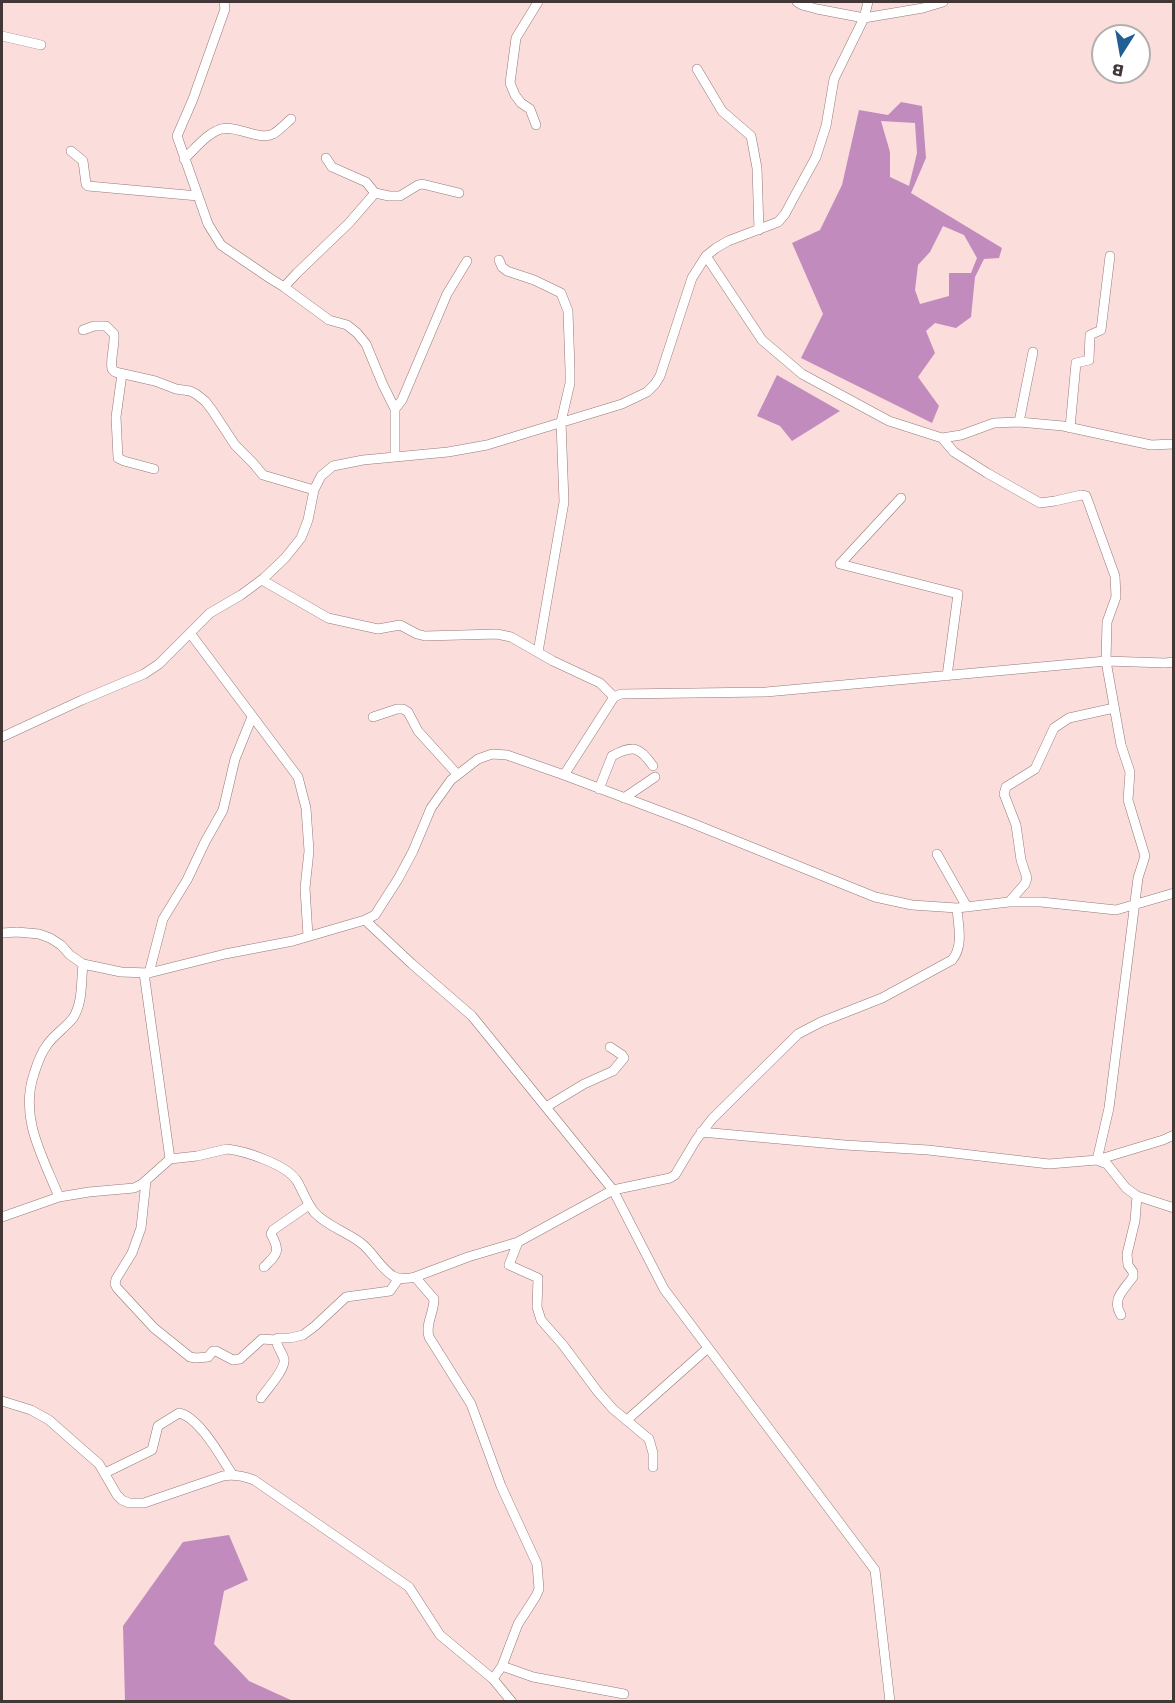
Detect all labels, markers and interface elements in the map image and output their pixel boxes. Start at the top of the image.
north arrow [1091,24,1151,84]
text: B [1111,60,1125,81]

